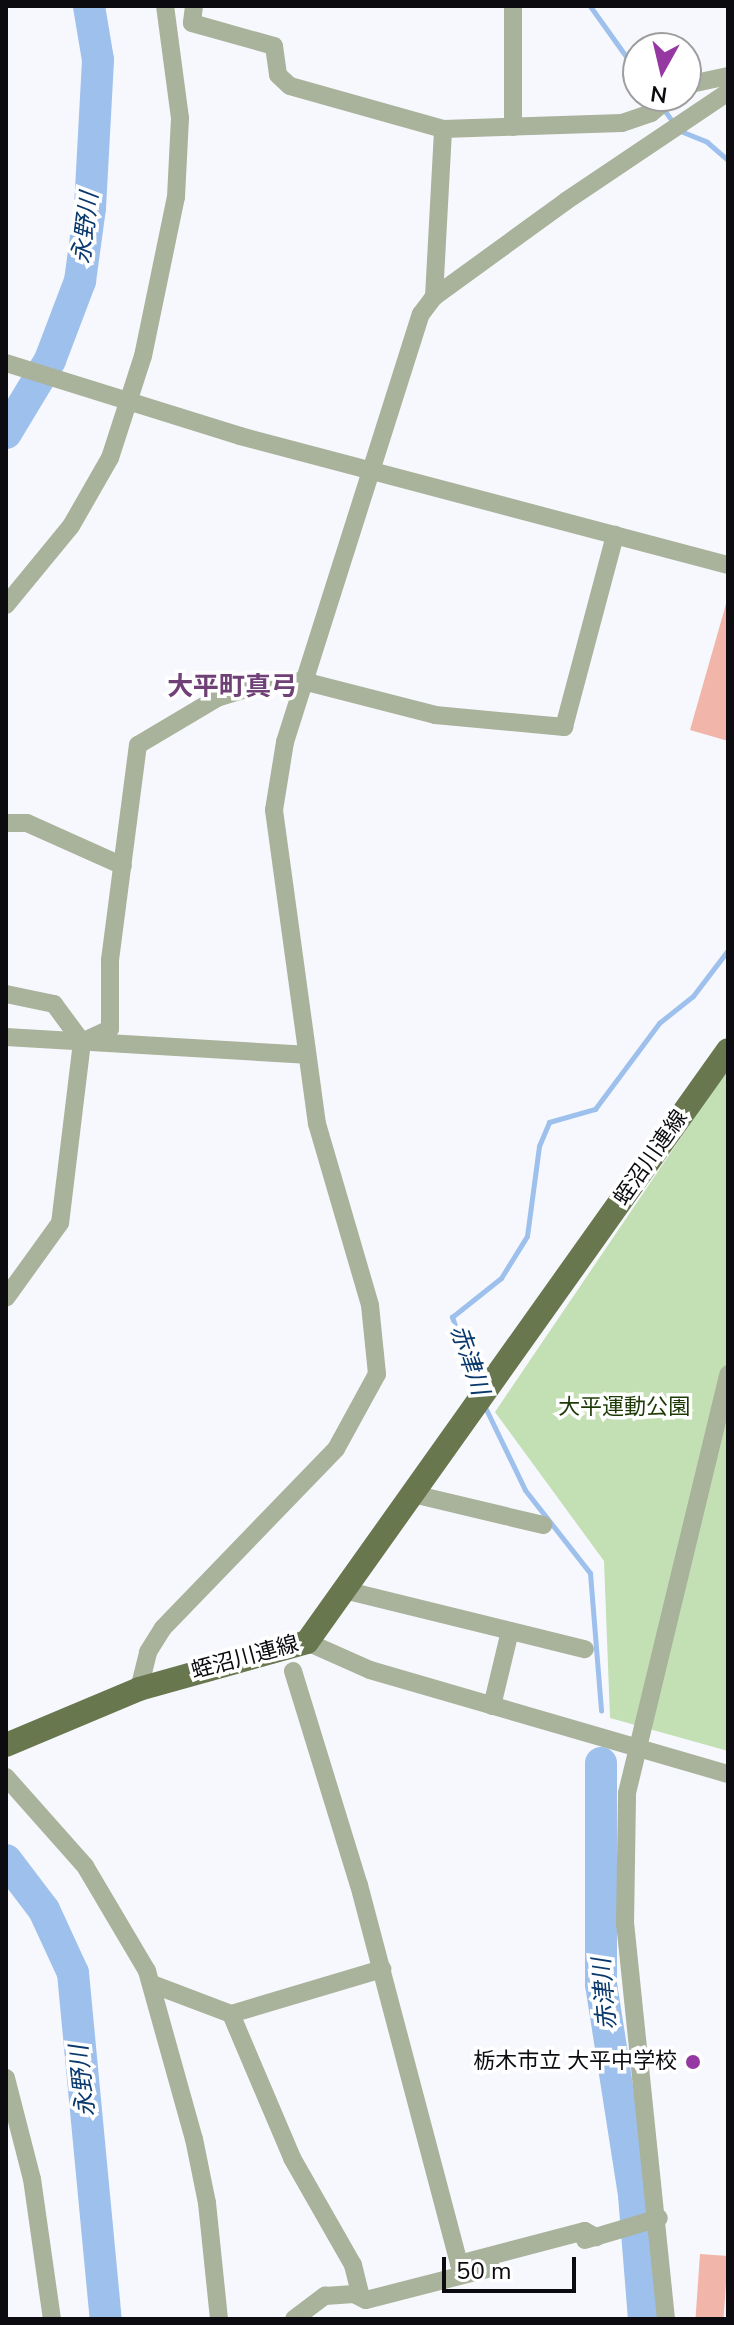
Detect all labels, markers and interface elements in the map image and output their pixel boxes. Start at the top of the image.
north arrow [622,32,702,112]
text: N [649,78,669,110]
water label: 永野川 [67,191,105,265]
district label: 大平町真弓 [167,671,297,703]
street label: 蛭沼川連線 [609,1105,693,1211]
water label: 赤津川 [444,1321,494,1399]
park label: 大平運動公園 [558,1395,690,1421]
street label: 蛭沼川連線 [188,1631,302,1685]
water label: 赤津川 [588,1957,622,2031]
water label: 永野川 [65,2044,101,2118]
place label: 栃木市立 大平中学校 [473,2049,677,2075]
marker: 栃木市立 大平中学校 [684,2053,702,2071]
scale bar [446,2241,580,2291]
text: 50 m [456,2255,512,2287]

